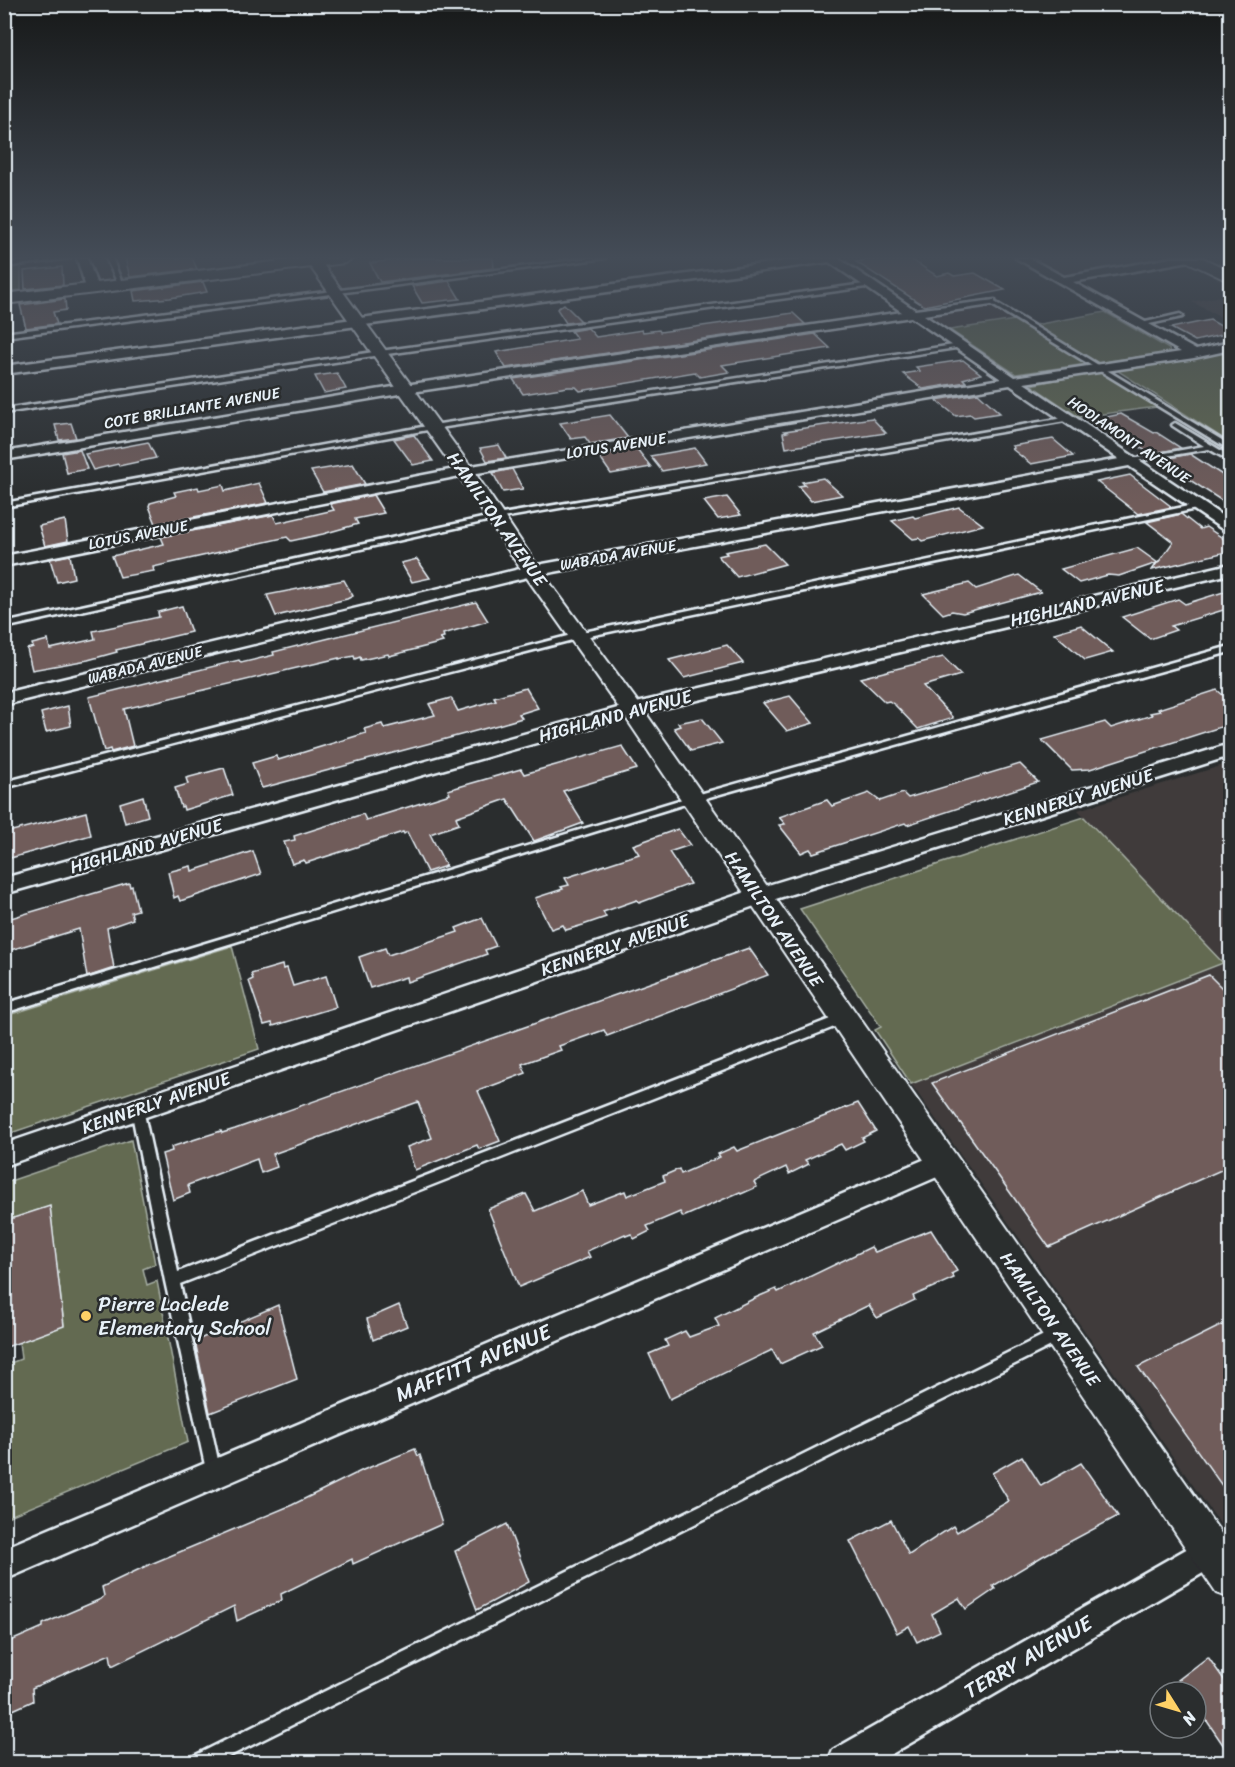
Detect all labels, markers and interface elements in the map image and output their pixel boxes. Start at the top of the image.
street label: COTE BRILLIANTE AVENUE [102,379,284,436]
street label: HODIAMONT AVENUE [1062,389,1197,492]
street label: LOTUS AVENUE [564,425,670,467]
street label: HAMILTON AVENUE [438,445,556,594]
street label: LOTUS AVENUE [86,512,192,557]
street label: WABADA AVENUE [558,532,680,578]
street label: HIGHLAND AVENUE [1007,569,1168,636]
street label: WABADA AVENUE [85,638,207,692]
street label: HIGHLAND AVENUE [535,680,696,752]
street label: KENNERLY AVENUE [999,759,1158,835]
street label: HIGHLAND AVENUE [66,809,227,883]
street label: HAMILTON AVENUE [716,844,832,995]
street label: KENNERLY AVENUE [536,904,695,985]
street label: KENNERLY AVENUE [77,1062,236,1143]
street label: HAMILTON AVENUE [991,1245,1109,1394]
place label: Pierre Laclede Elementary School [98,1285,272,1347]
marker: Pierre Laclede Elementary School [79,1309,93,1323]
street label: MAFFITT AVENUE [389,1313,558,1413]
street label: TERRY AVENUE [956,1604,1101,1709]
north arrow [1148,1680,1208,1740]
text: N [1174,1705,1205,1733]

